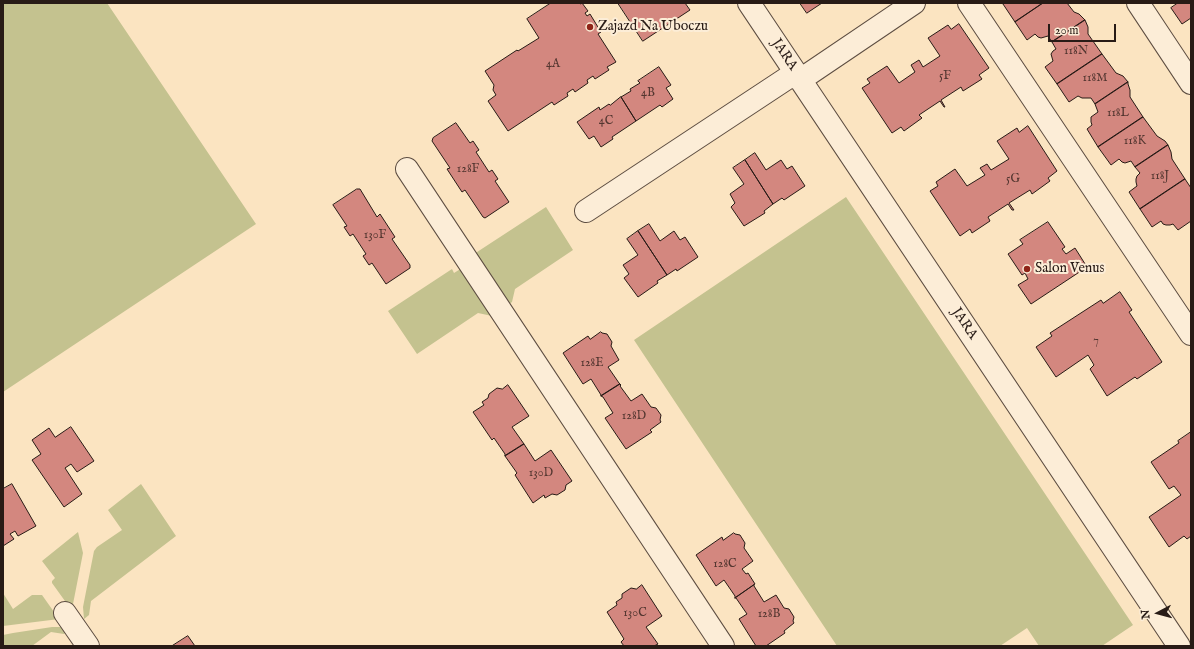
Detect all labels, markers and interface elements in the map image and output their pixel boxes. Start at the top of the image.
scale bar [1050,16,1118,42]
place label: Zajazd Na Uboczu [598,19,708,35]
marker: Zajazd Na Uboczu [585,22,595,32]
text: 20 m [1055,23,1078,38]
street label: JARA [767,36,801,74]
house number: 118N [1064,45,1088,59]
house number: 4A [546,58,560,72]
house number: 5F [939,70,951,84]
house number: 118M [1083,72,1107,86]
house number: 4B [641,87,655,101]
house number: 118L [1107,107,1129,121]
house number: 4C [599,115,613,129]
house number: 118K [1124,135,1146,149]
house number: 128F [457,163,479,177]
house number: 118J [1151,170,1169,184]
house number: 5G [1006,173,1020,187]
house number: 130F [364,229,386,243]
place label: Salon Venus [1035,261,1104,277]
marker: Salon Venus [1022,264,1032,274]
street label: JARA [947,305,981,343]
house number: 7 [1093,335,1099,349]
house number: 128E [580,357,604,371]
house number: 128D [622,410,646,424]
house number: 130D [529,467,553,481]
house number: 128C [713,558,737,572]
north arrow [1138,593,1178,633]
house number: 130C [623,607,647,621]
house number: 128B [758,608,780,622]
text: N [1139,609,1154,620]

